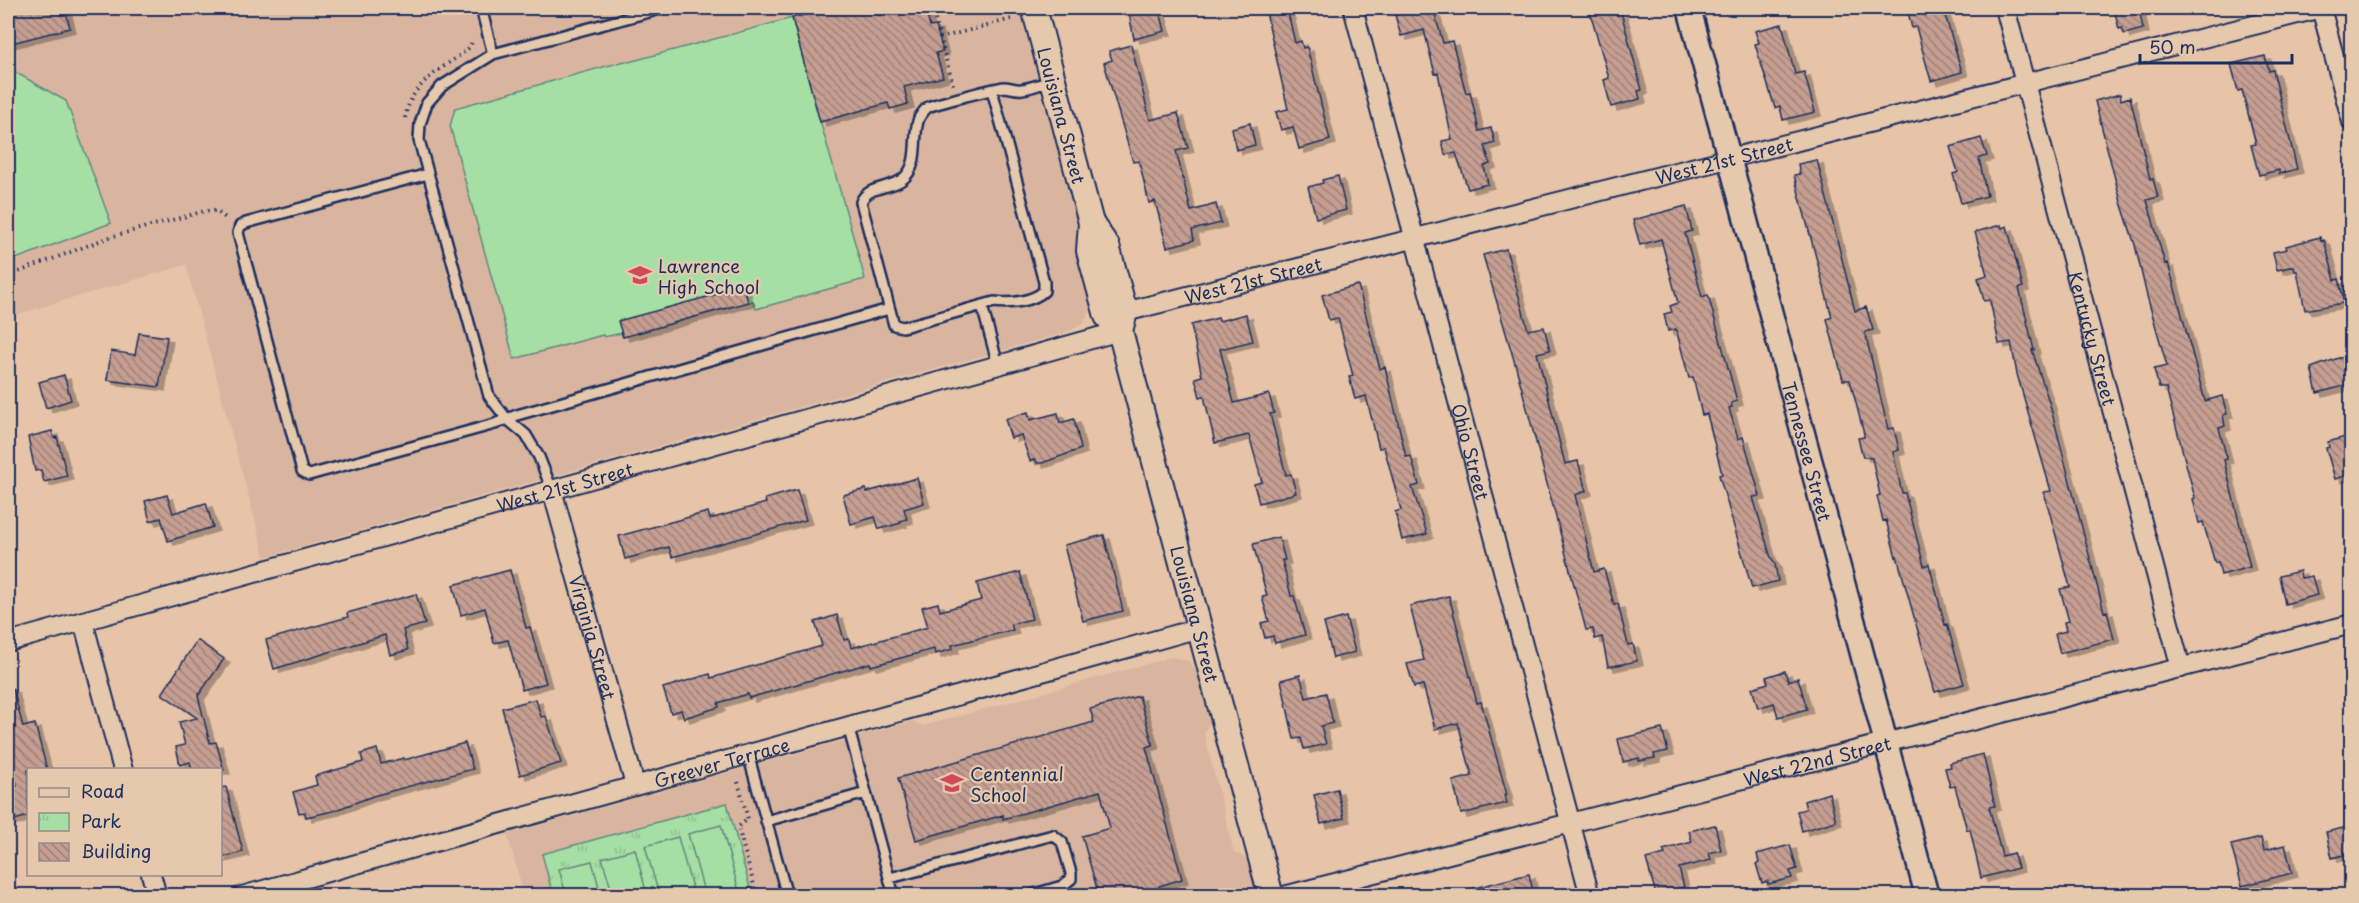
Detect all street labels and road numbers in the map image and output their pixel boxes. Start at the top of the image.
street label: Louisiana Street [1031,44,1093,187]
street label: West 21st Street [1652,129,1796,190]
street label: West 21st Street [1181,249,1325,310]
street label: Kentucky Street [2062,268,2124,409]
street label: Tennessee Street [1776,379,1839,524]
street label: Ohio Street [1446,400,1497,503]
street label: West 21st Street [493,454,636,518]
street label: Louisiana Street [1164,542,1227,685]
street label: Virginia Street [563,572,624,703]
street label: West 22nd Street [1740,728,1894,792]
street label: Greever Terrace [651,730,793,794]

